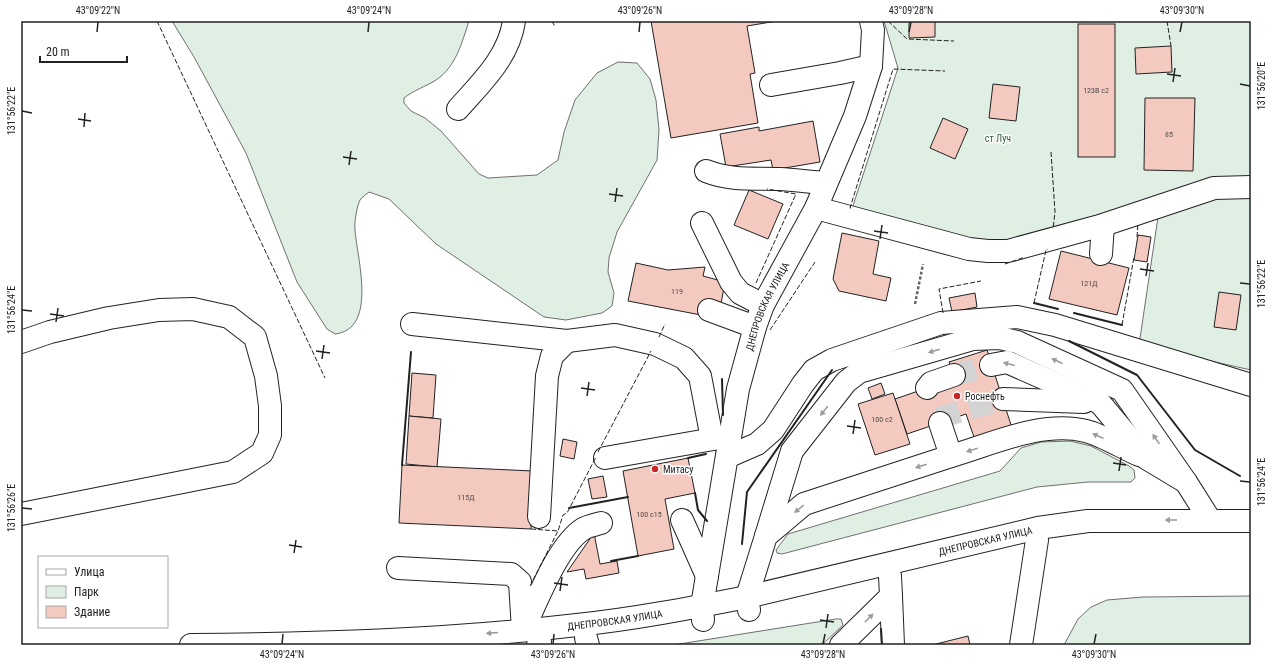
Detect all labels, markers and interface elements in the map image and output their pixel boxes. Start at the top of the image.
text: 43°09'22"N [76,5,120,16]
text: 43°09'24"N [347,5,391,16]
text: 43°09'26"N [618,5,662,16]
text: 43°09'28"N [889,5,933,16]
text: 43°09'30"N [1160,5,1204,16]
scale bar [40,38,127,64]
text: 20 m [46,45,70,59]
text: 131°56'20"E [1256,62,1267,110]
house number: 123В с2 [1083,86,1109,95]
text: 131°56'22"E [6,87,17,135]
house number: 85 [1165,130,1173,139]
park label: ст Луч [985,133,1011,144]
street label: ДНЕПРОВСКАЯ УЛИЦА [743,260,791,352]
text: 131°56'22"E [1256,260,1267,308]
house number: 121Д [1080,279,1098,288]
text: 131°56'24"E [6,286,17,334]
house number: 119 [671,287,683,296]
one-way arrow [927,348,939,354]
one-way arrow [1052,358,1063,364]
one-way arrow [1002,361,1014,367]
marker: Роснефть [952,391,962,401]
place label: Роснефть [965,391,1005,402]
one-way arrow [819,405,828,416]
house number: 100 с2 [871,415,893,424]
one-way arrow [1092,433,1103,439]
one-way arrow [1152,433,1160,444]
one-way arrow [966,447,978,453]
text: 131°56'24"E [1256,458,1267,506]
one-way arrow [915,463,927,469]
marker: Митасу [650,464,660,474]
place label: Митасу [663,464,693,475]
text: 131°56'26"E [6,484,17,532]
house number: 115Д [457,493,475,502]
one-way arrow [793,504,804,513]
house number: 100 с15 [636,510,662,519]
one-way arrow [1164,517,1177,523]
street label: ДНЕПРОВСКАЯ УЛИЦА [937,524,1033,557]
legend [38,556,168,628]
text: Улица [74,565,105,579]
text: Парк [74,585,99,599]
text: Здание [74,605,111,619]
street label: ДНЕПРОВСКАЯ УЛИЦА [567,607,664,632]
one-way arrow [864,613,874,623]
one-way arrow [486,629,498,636]
text: 43°09'24"N [260,649,304,660]
text: 43°09'26"N [531,649,575,660]
text: 43°09'28"N [801,649,845,660]
text: 43°09'30"N [1072,649,1116,660]

